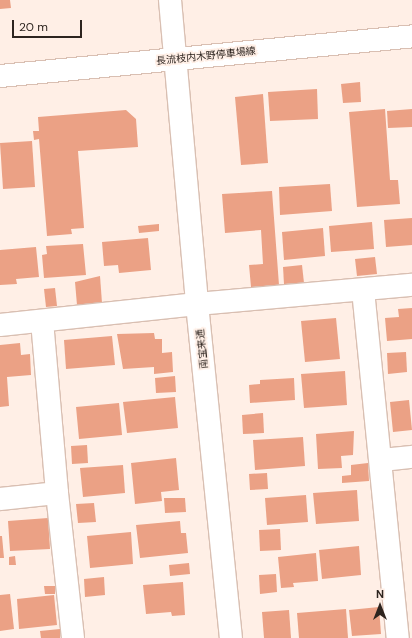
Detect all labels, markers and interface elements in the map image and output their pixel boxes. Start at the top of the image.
scale bar [14,12,84,38]
text: 20 m [19,19,48,35]
street label: 長流枝内木野停車場線 [156,45,256,67]
street label: 南宝来通 [194,328,210,370]
north arrow [360,586,400,626]
text: N [376,587,384,601]

